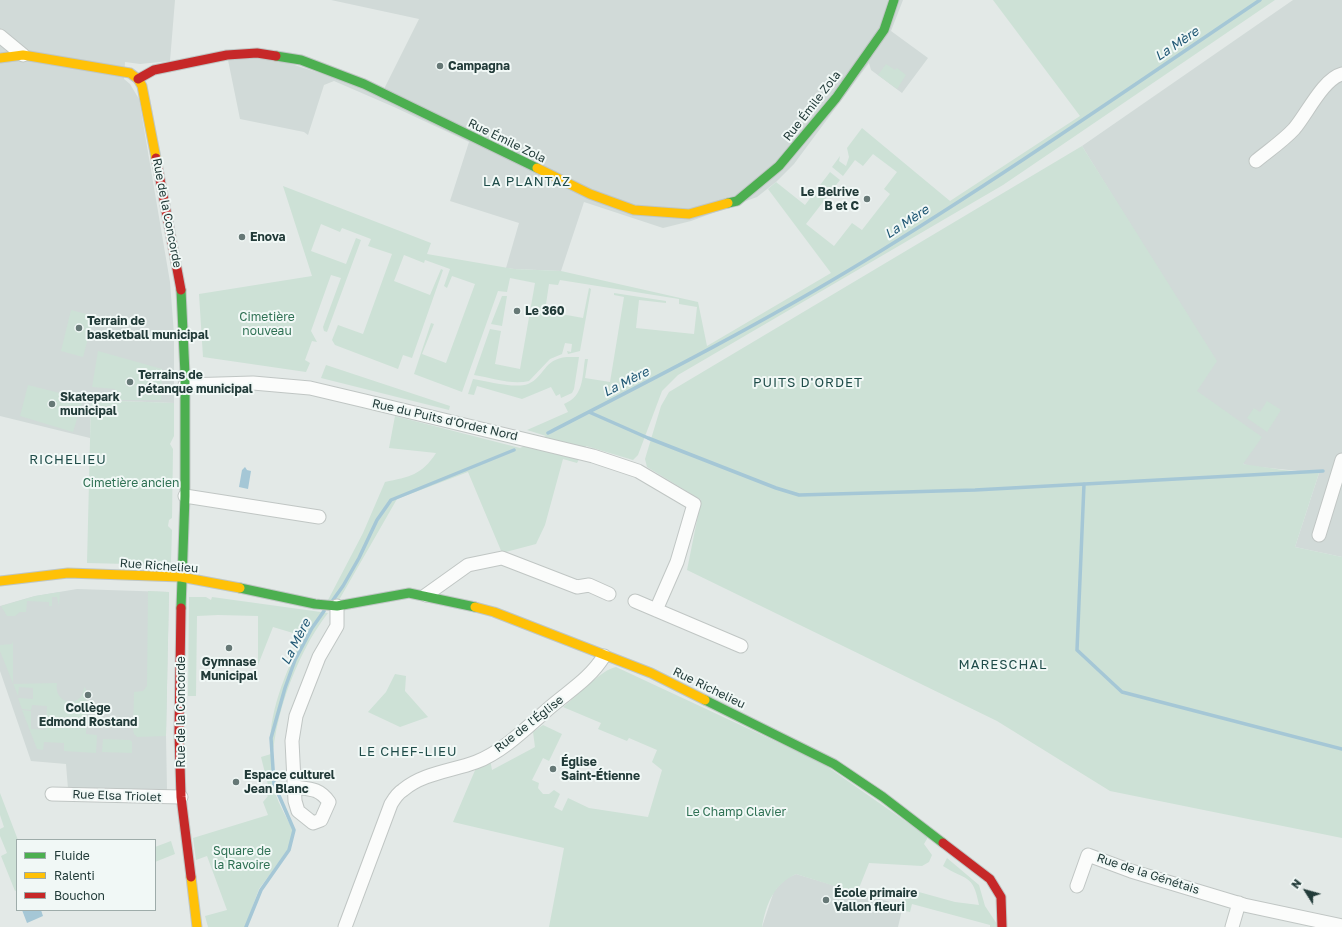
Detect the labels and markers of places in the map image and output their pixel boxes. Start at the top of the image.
place label: Campagna [448,59,510,73]
marker: Campagna [435,61,445,71]
place label: Le Belrive B et C [801,185,859,213]
marker: Le Belrive B et C [862,194,872,204]
place label: Enova [250,230,285,244]
marker: Enova [237,232,247,242]
place label: Le 360 [525,304,565,318]
marker: Le 360 [512,306,522,316]
place label: Terrain de basketball municipal [87,314,209,342]
marker: Terrain de basketball municipal [74,323,84,333]
place label: Terrains de pétanque municipal [138,368,253,396]
marker: Terrains de pétanque municipal [125,377,135,387]
place label: Skatepark municipal [60,390,120,418]
marker: Skatepark municipal [47,399,57,409]
marker: Gymnase Municipal [224,643,234,653]
place label: Gymnase Municipal [201,655,257,683]
marker: Collège Edmond Rostand [83,690,93,700]
place label: Collège Edmond Rostand [39,701,137,729]
place label: Église Saint-Étienne [561,755,640,783]
marker: Église Saint-Étienne [548,764,558,774]
place label: Espace culturel Jean Blanc [244,768,335,796]
marker: Espace culturel Jean Blanc [231,777,241,787]
place label: École primaire Vallon fleuri [834,886,917,914]
marker: École primaire Vallon fleuri [821,895,831,905]

